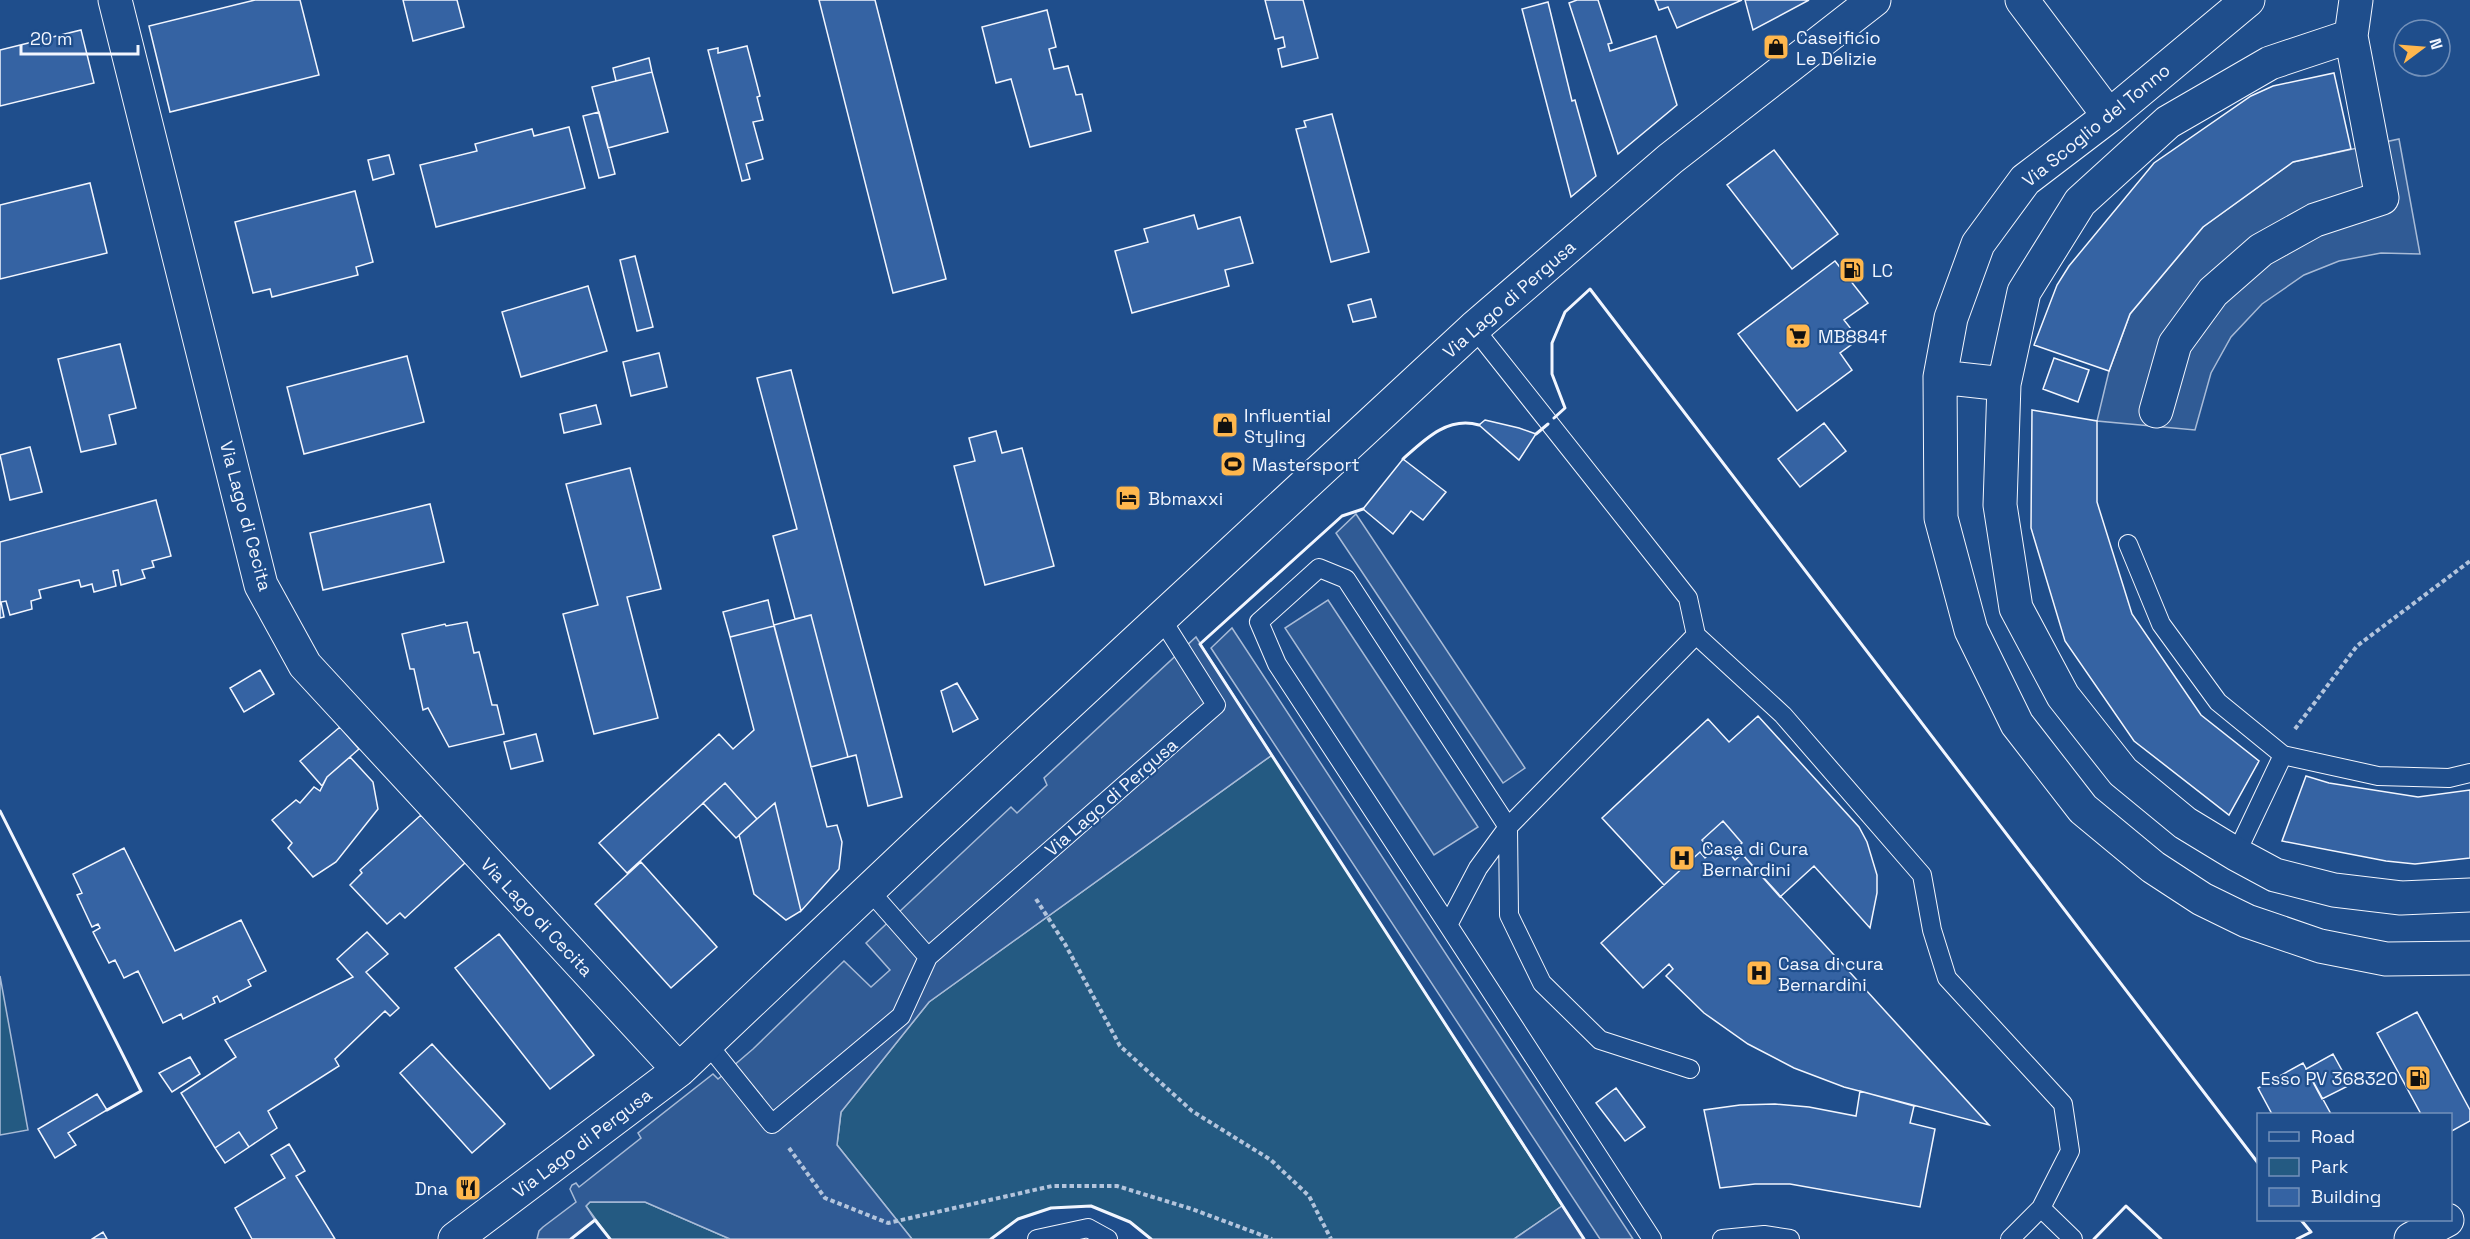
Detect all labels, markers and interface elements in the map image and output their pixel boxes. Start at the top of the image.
scale bar [21,18,138,56]
north arrow [2392,18,2452,78]
place label: Caseificio Le Delizie [1796,26,1881,70]
text: 20 m [30,27,73,50]
shop icon: Caseificio Le Delizie [1761,32,1791,62]
text: N [2424,36,2448,52]
street label: Via Scoglio del Tonno [2017,58,2175,192]
street label: Via Lago di Pergusa [1438,235,1580,363]
fuel station icon: LC [1837,255,1867,285]
place label: LC [1872,259,1893,282]
supermarket icon: MB884f [1783,321,1813,351]
place label: MB884f [1818,325,1887,348]
place label: Influential Styling [1244,404,1331,448]
shop icon: Influential Styling [1210,410,1240,440]
street label: Via Lago di Cecita [215,438,277,594]
sports icon: Mastersport [1218,449,1248,479]
place label: Mastersport [1252,453,1360,476]
hotel icon: Bbmaxxi [1113,483,1143,513]
place label: Bbmaxxi [1148,487,1223,510]
street label: Via Lago di Pergusa [1040,733,1182,861]
place label: Casa di Cura Bernardini [1702,837,1808,881]
hospital icon: Casa di Cura Bernardini [1667,843,1697,873]
street label: Via Lago di Cecita [476,853,598,981]
place label: Casa di cura Bernardini [1778,952,1883,996]
hospital icon: Casa di cura Bernardini [1744,958,1774,988]
fuel station icon: Esso PV 368320 [2403,1063,2433,1093]
place label: Esso PV 368320 [2261,1067,2398,1090]
street label: Via Lago di Pergusa [508,1083,656,1203]
legend [2257,1113,2452,1221]
text: Road [2311,1125,2355,1148]
text: Park [2311,1155,2349,1178]
restaurant icon: Dna [453,1173,483,1203]
place label: Dna [415,1177,448,1200]
text: Building [2311,1185,2381,1208]

